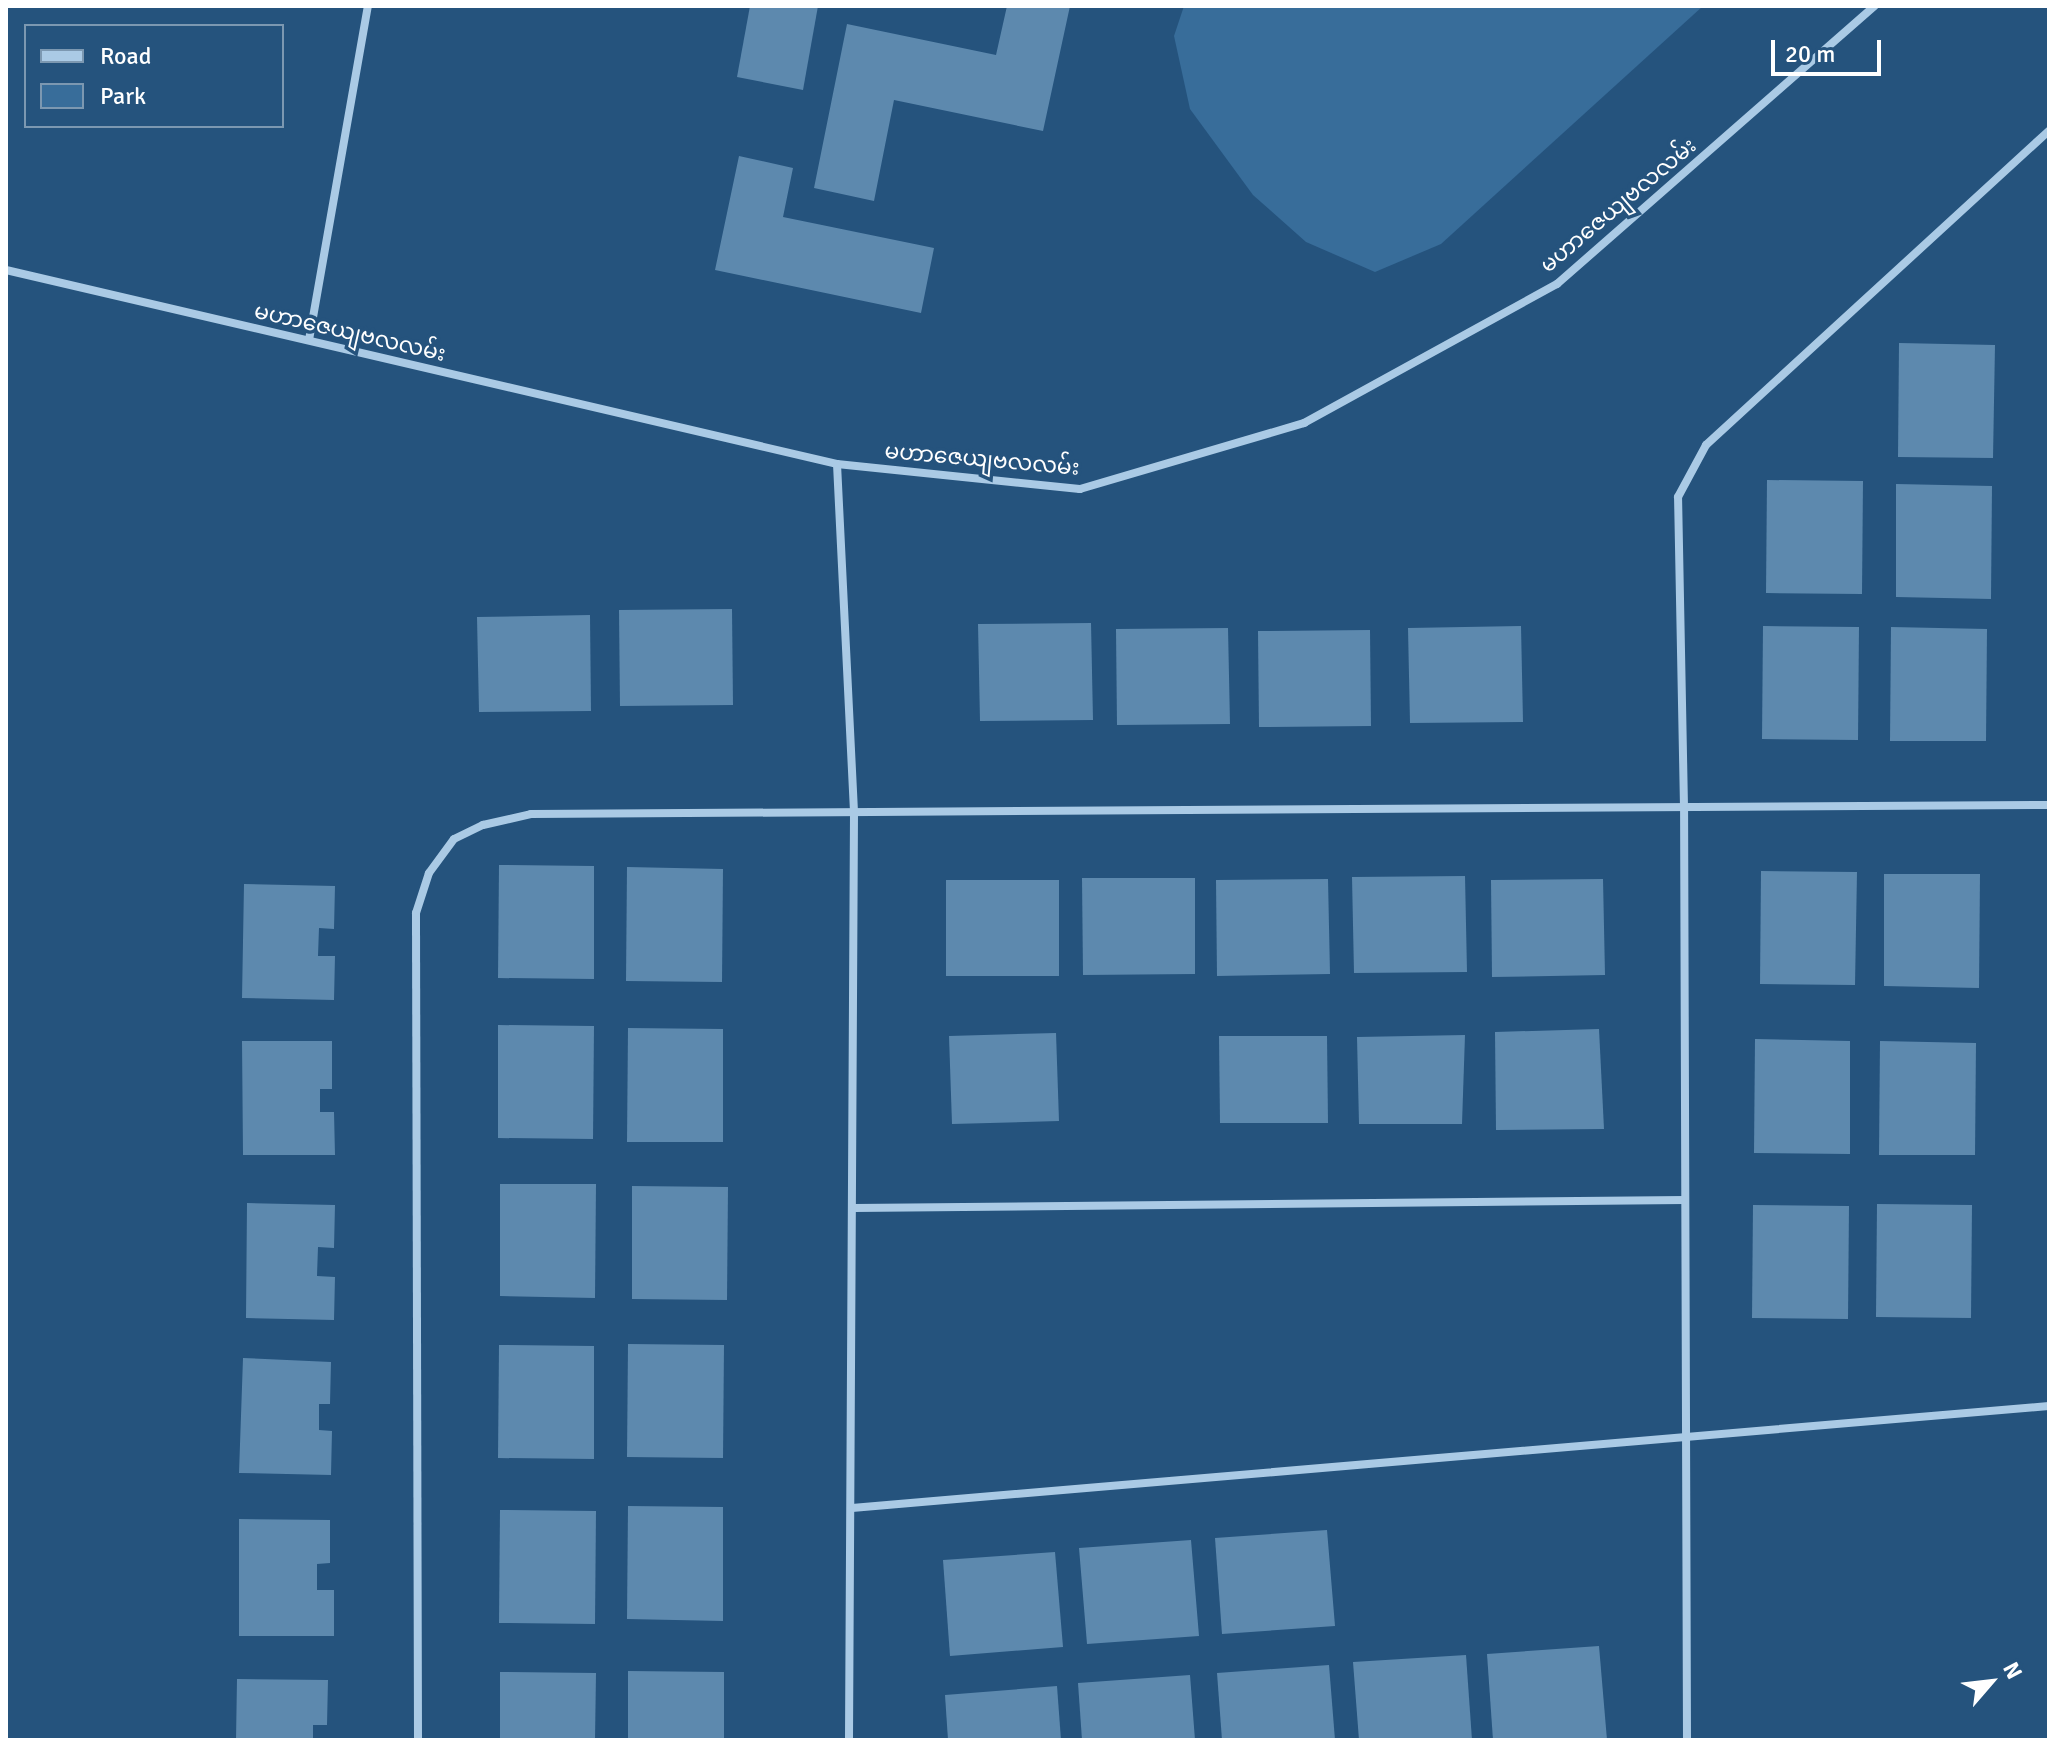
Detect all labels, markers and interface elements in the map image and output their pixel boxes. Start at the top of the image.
legend [24,24,284,128]
scale bar [1775,24,1885,74]
text: 20 m [1785,39,1835,69]
text: Road [100,41,151,71]
text: Park [100,81,146,111]
street label: မဟာဇေယျဗလလမ်း [1535,132,1701,278]
street label: မဟာဇေယျဗလလမ်း [252,297,448,367]
street label: မဟာဇေယျဗလလမ်း [883,437,1081,481]
north arrow [1951,1642,2031,1722]
text: N [1997,1657,2028,1684]

